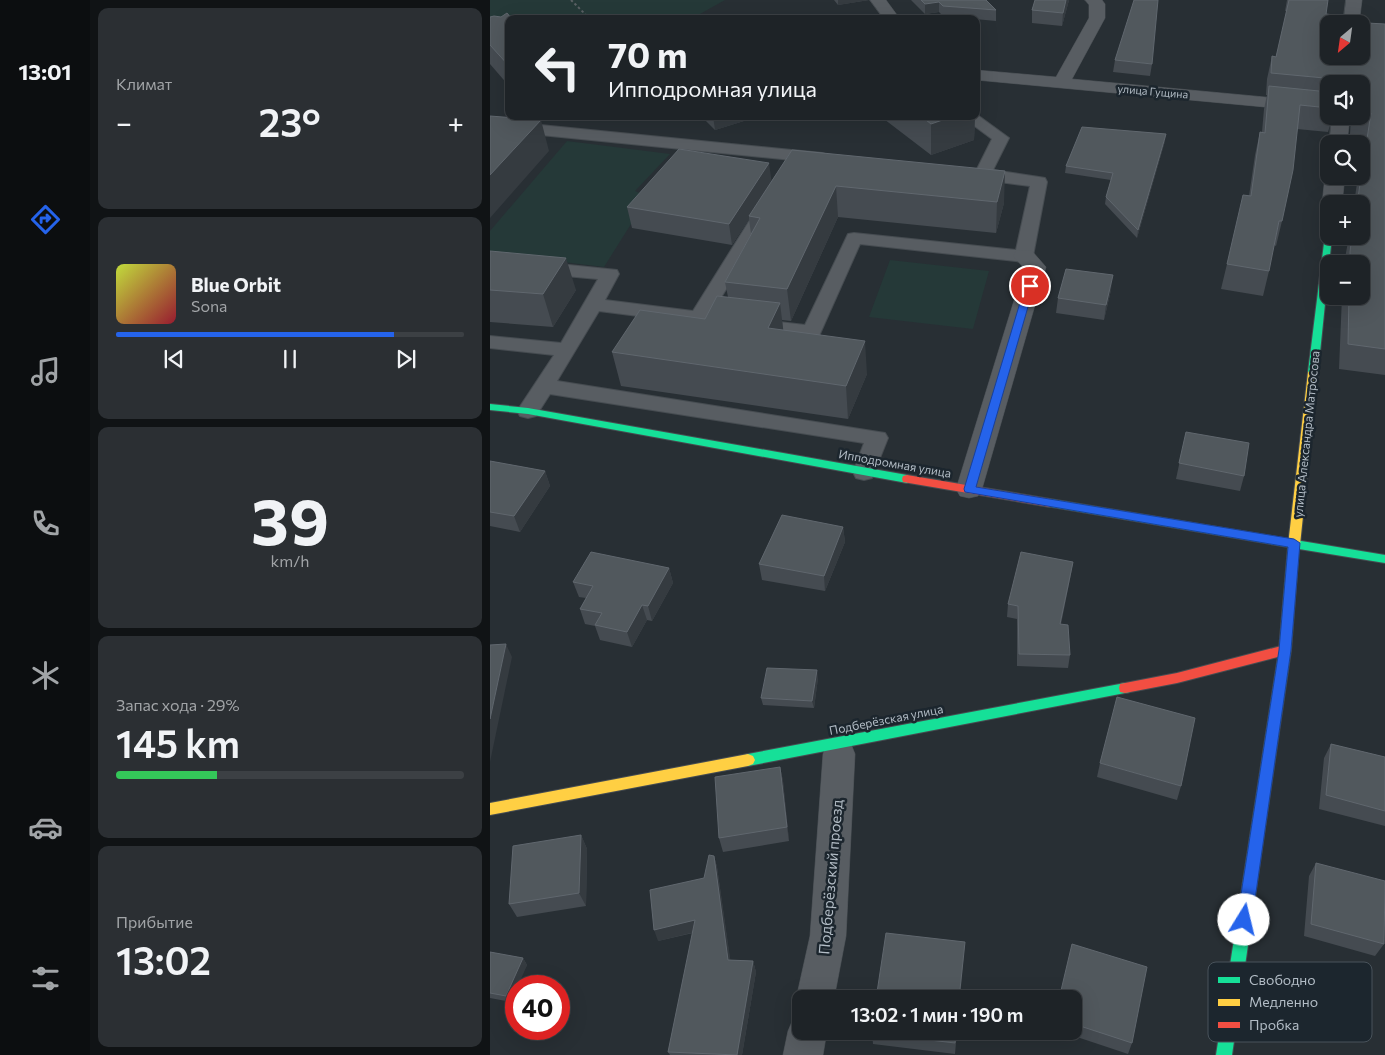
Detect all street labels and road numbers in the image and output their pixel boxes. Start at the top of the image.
street label: улица Гущина [1117,81,1189,101]
street label: улица Александра Матросова [1290,350,1322,518]
street label: Ипподромная улица [838,446,952,480]
street label: Подберёзская улица [828,701,944,737]
street label: Подберёзский проезд [814,799,846,955]

